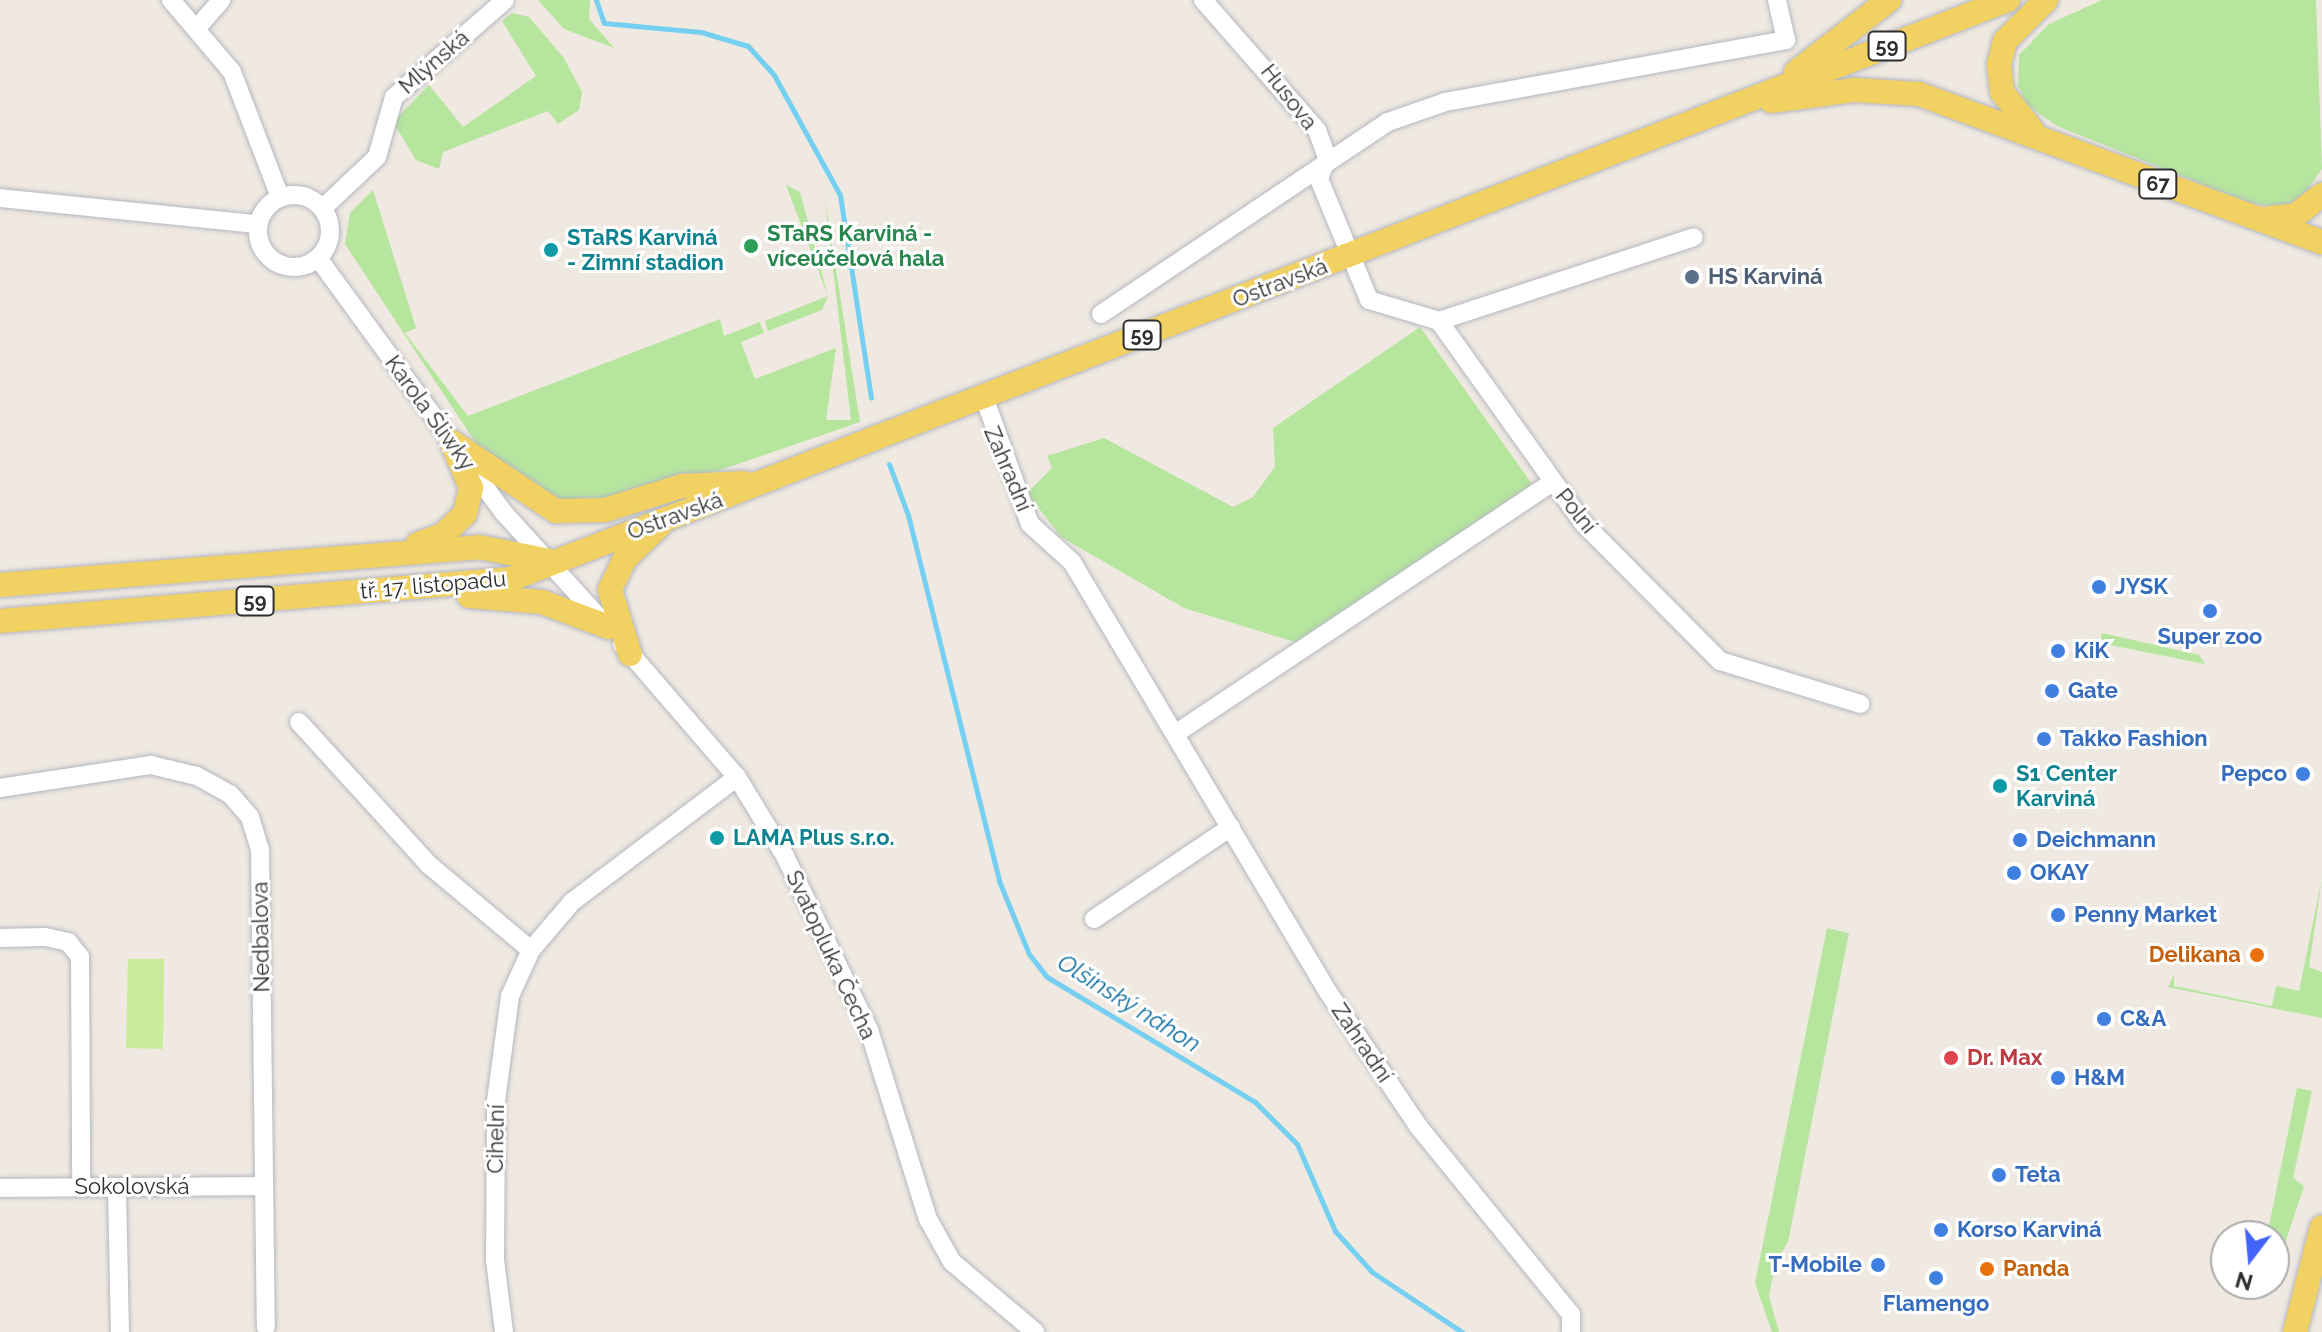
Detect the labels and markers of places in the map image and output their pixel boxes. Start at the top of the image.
place label: STaRS Karviná - víceúčelová hala [767,220,944,272]
place label: STaRS Karviná - Zimní stadion [567,224,724,276]
marker: STaRS Karviná - víceúčelová hala [742,237,760,255]
marker: STaRS Karviná - Zimní stadion [542,241,560,259]
place label: HS Karviná [1708,264,1823,290]
marker: HS Karviná [1683,268,1701,286]
place label: JYSK [2115,574,2168,600]
marker: JYSK [2090,578,2108,596]
marker: Super zoo [2201,602,2219,620]
place label: Super zoo [2157,624,2263,650]
place label: KiK [2074,638,2109,664]
marker: KiK [2049,642,2067,660]
place label: Gate [2068,678,2118,704]
marker: Gate [2043,682,2061,700]
place label: Takko Fashion [2060,726,2208,752]
marker: Takko Fashion [2035,730,2053,748]
place label: S1 Center Karviná [2016,760,2117,812]
place label: Pepco [2221,761,2287,787]
marker: Pepco [2294,765,2312,783]
marker: S1 Center Karviná [1991,777,2009,795]
place label: LAMA Plus s.r.o. [733,825,895,851]
place label: Deichmann [2036,827,2156,853]
marker: LAMA Plus s.r.o. [708,829,726,847]
marker: Deichmann [2011,831,2029,849]
place label: OKAY [2030,860,2089,886]
marker: OKAY [2005,864,2023,882]
place label: Penny Market [2074,902,2218,928]
marker: Penny Market [2049,906,2067,924]
place label: Delikana [2149,942,2241,968]
marker: Delikana [2248,946,2266,964]
place label: C&A [2120,1006,2166,1032]
marker: C&A [2095,1010,2113,1028]
place label: Dr. Max [1967,1045,2042,1071]
marker: Dr. Max [1942,1049,1960,1067]
place label: H&M [2074,1065,2125,1091]
marker: H&M [2049,1069,2067,1087]
place label: Teta [2015,1162,2061,1188]
marker: Teta [1990,1166,2008,1184]
place label: Korso Karviná [1957,1217,2102,1243]
marker: Korso Karviná [1932,1221,1950,1239]
place label: T-Mobile [1769,1252,1862,1278]
marker: T-Mobile [1869,1256,1887,1274]
place label: Panda [2003,1256,2069,1282]
marker: Panda [1978,1260,1996,1278]
marker: Flamengo [1927,1269,1945,1287]
place label: Flamengo [1883,1291,1989,1317]

